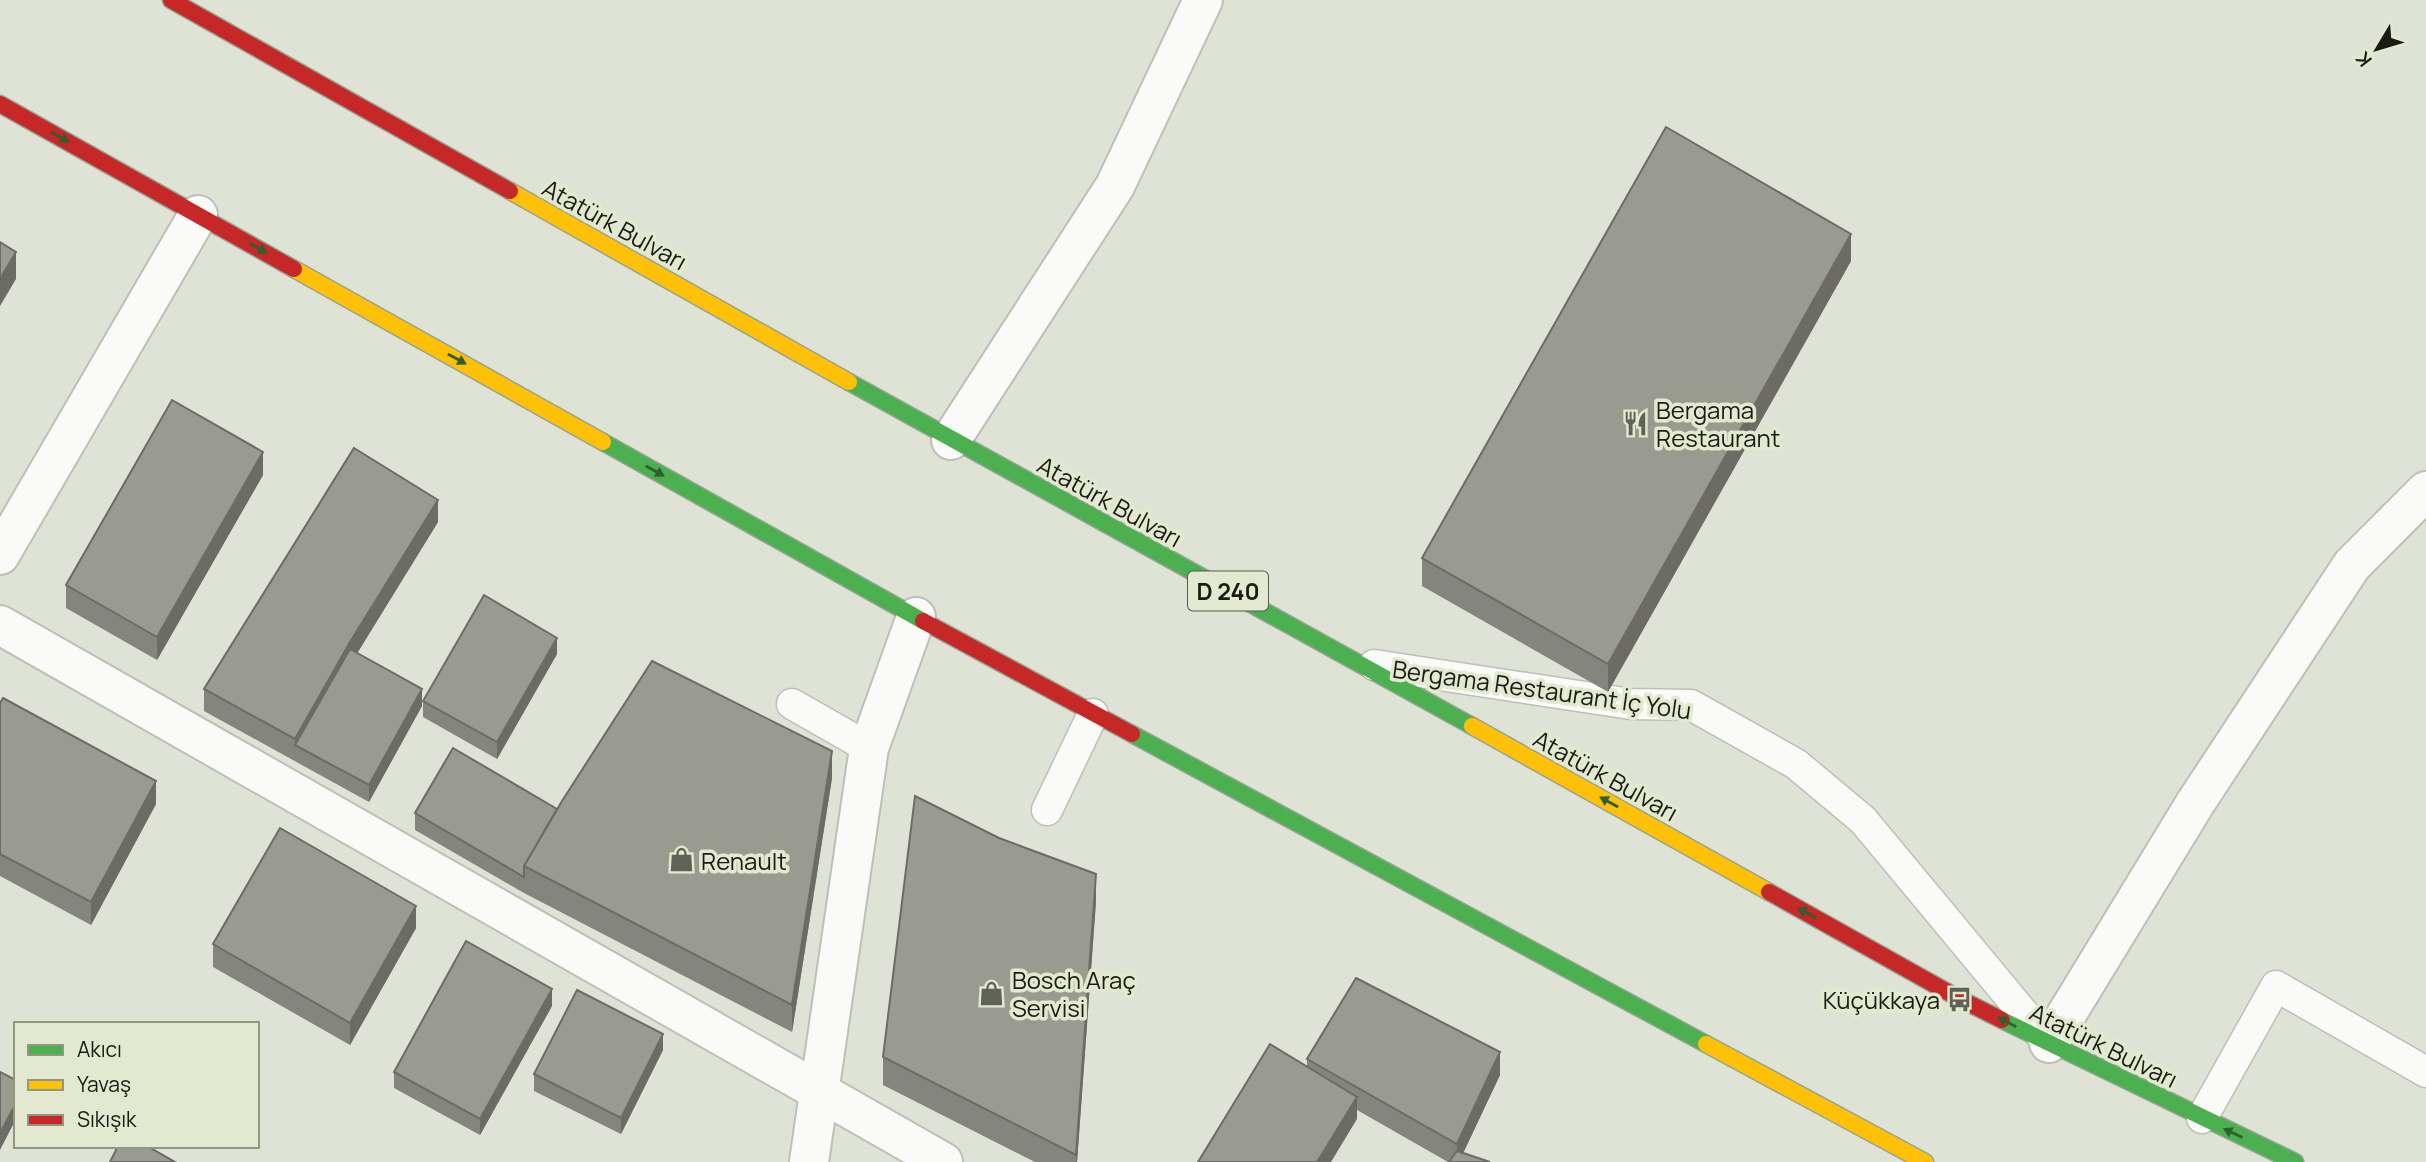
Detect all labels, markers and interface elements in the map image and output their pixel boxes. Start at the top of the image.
north arrow [2342,14,2412,84]
text: K [2349,46,2378,72]
one-way arrow [50,131,70,143]
street label: Atatürk Bulvarı [537,171,693,277]
one-way arrow [249,242,268,254]
one-way arrow [447,353,467,365]
place label: Bergama Restaurant [1656,393,1780,454]
restaurant icon: Bergama Restaurant [1622,409,1650,437]
street label: Atatürk Bulvarı [1032,448,1188,554]
one-way arrow [646,465,665,477]
road number: D 240 [1188,572,1268,610]
street label: Bergama Restaurant İç Yolu [1391,652,1693,726]
street label: Atatürk Bulvarı [1528,722,1684,828]
one-way arrow [1599,797,1619,808]
place label: Renault [701,844,787,877]
shop icon: Renault [667,846,695,874]
one-way arrow [1798,907,1817,919]
place label: Bosch Araç Servisi [1012,963,1136,1024]
shop icon: Bosch Araç Servisi [978,979,1006,1007]
place label: Küçükkaya [1823,983,1940,1016]
bus stop icon: Küçükkaya [1946,985,1974,1013]
street label: Atatürk Bulvarı [2025,995,2183,1095]
one-way arrow [1997,1017,2017,1028]
legend [14,1022,259,1148]
text: Akıcı [77,1035,122,1063]
text: Yavaş [77,1070,131,1098]
text: Sıkışık [77,1105,137,1133]
one-way arrow [2223,1127,2244,1138]

